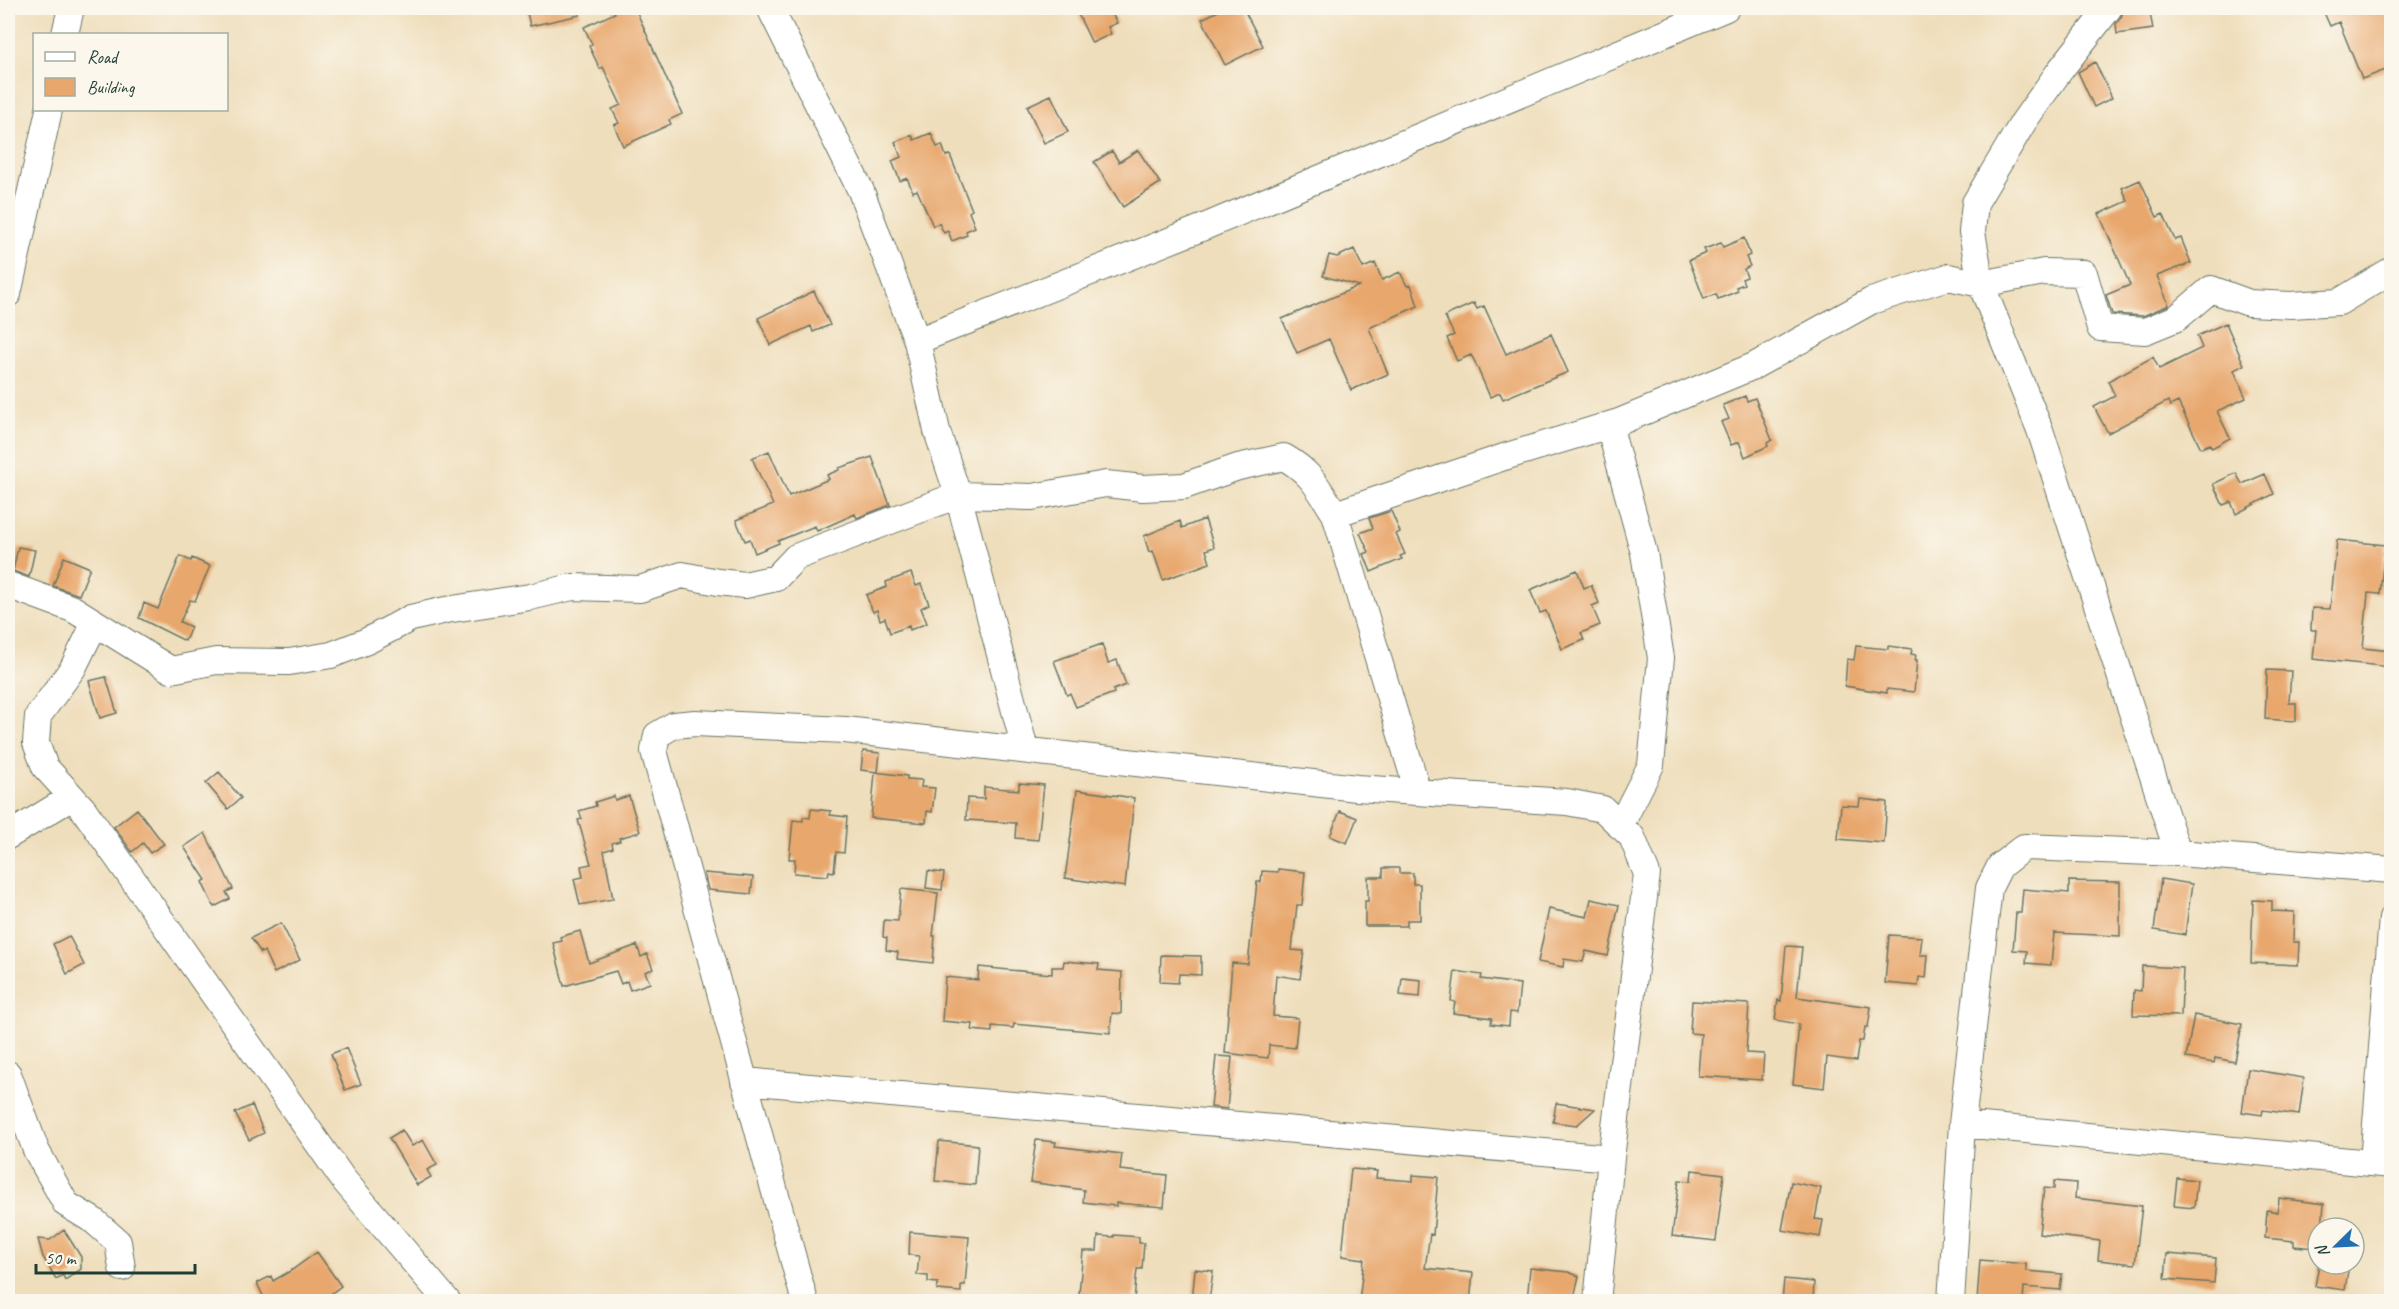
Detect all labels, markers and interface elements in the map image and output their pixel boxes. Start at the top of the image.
legend [33,33,228,111]
text: Road [87,46,120,68]
text: Building [87,76,136,98]
north arrow [2306,1216,2366,1276]
scale bar [36,1237,195,1275]
text: N [2311,1240,2334,1260]
text: 50 m [45,1247,78,1269]

